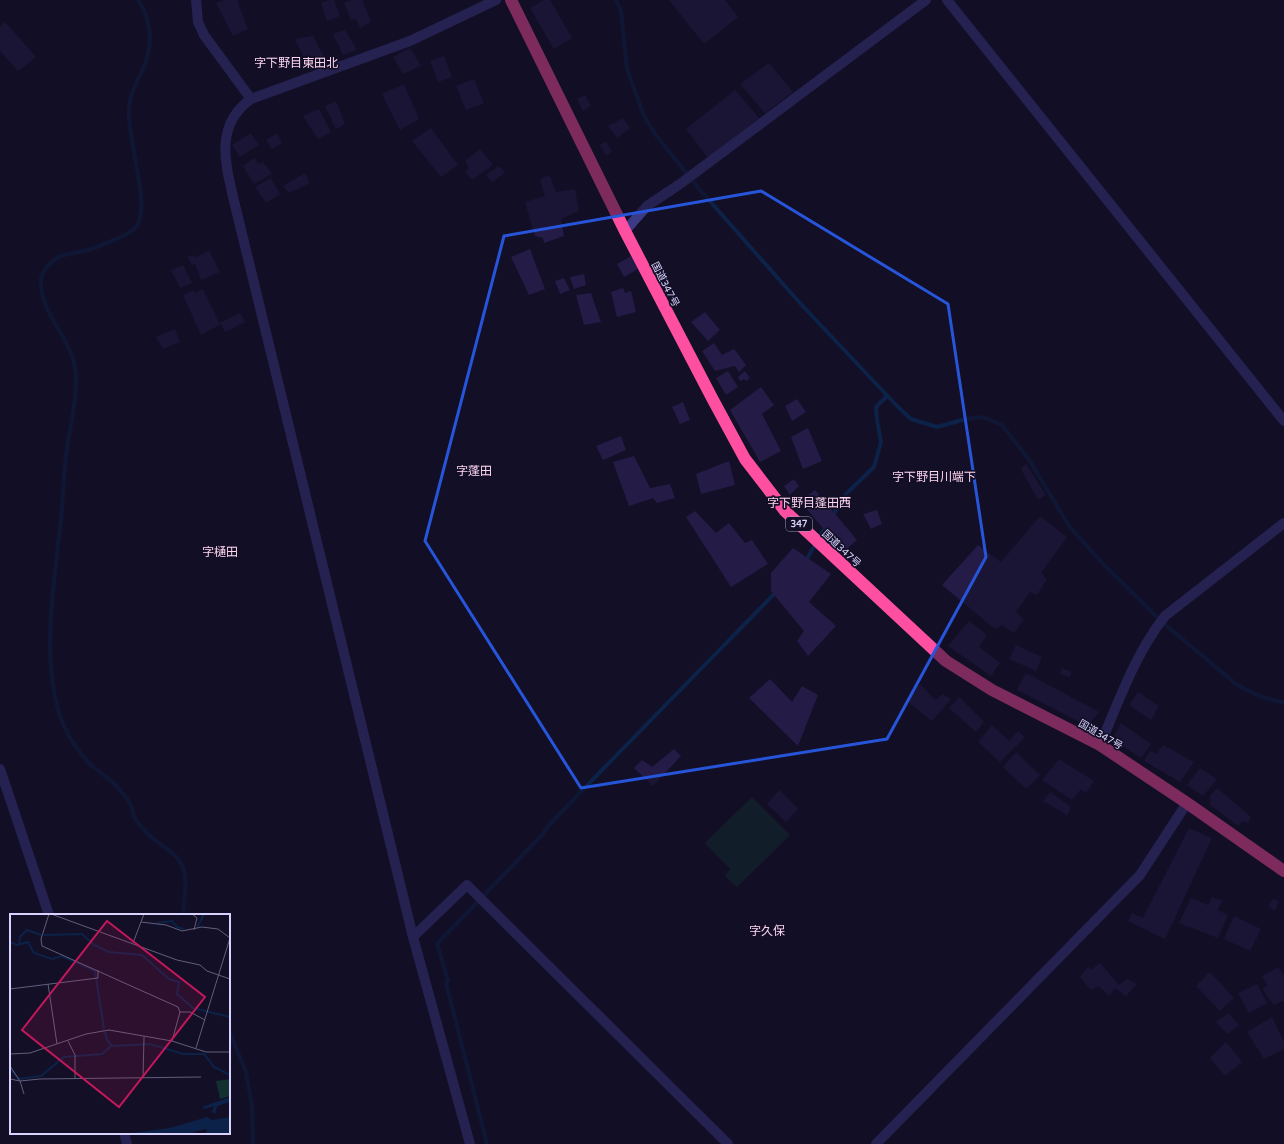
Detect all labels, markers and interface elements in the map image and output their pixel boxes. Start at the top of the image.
district label: 字下野目東田北 [254,56,338,70]
street label: 国道347号 [649,260,682,309]
district label: 字蓬田 [456,464,492,478]
district label: 字下野目川端下 [892,470,976,484]
district label: 字下野目蓬田西 [767,496,851,510]
road number: 347 [786,517,812,531]
street label: 国道347号 [819,528,863,570]
district label: 字樋田 [202,545,238,559]
street label: 国道347号 [1076,717,1125,752]
inset map [10,914,230,1134]
district label: 字久保 [749,924,785,938]

